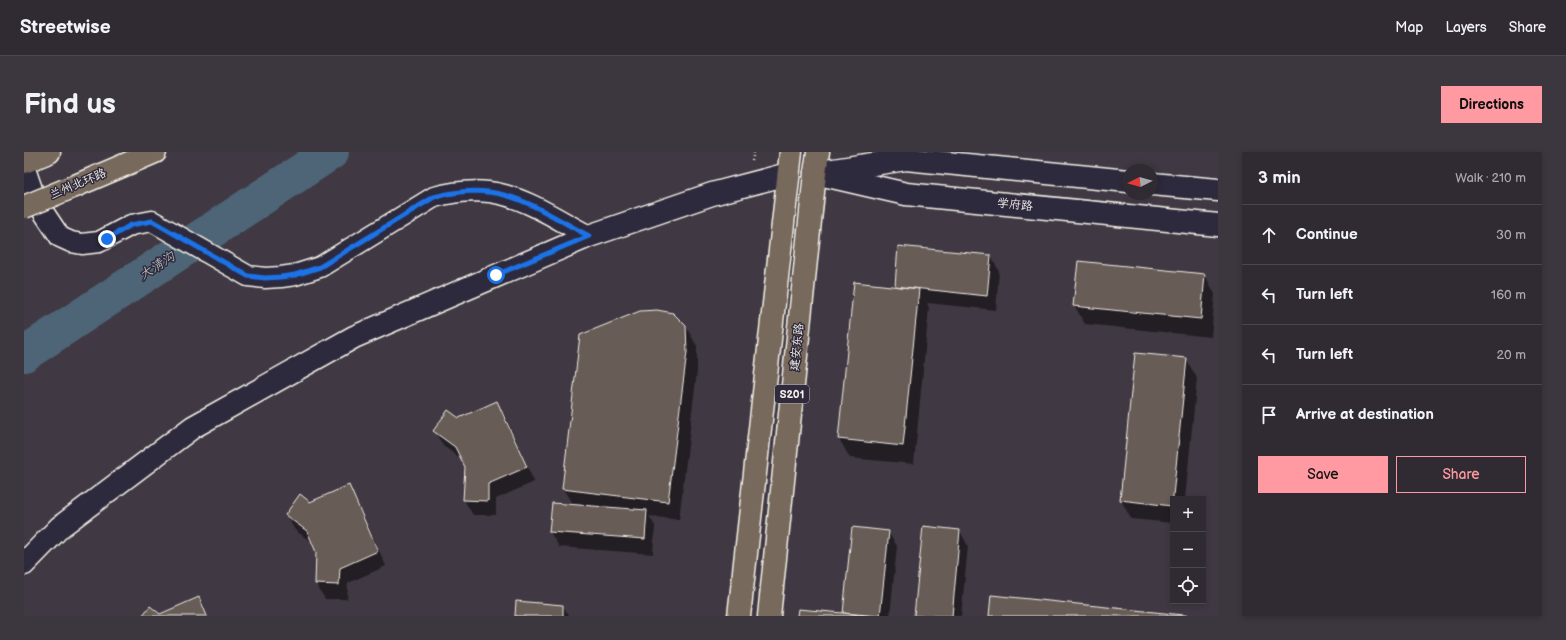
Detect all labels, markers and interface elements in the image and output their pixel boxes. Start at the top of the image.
text: Streetwise [20,16,111,39]
text: Map [1395,19,1423,36]
text: Layers [1445,19,1487,36]
text: Share [1509,19,1546,36]
button: Directions [1441,86,1542,123]
text: Find us [24,88,116,121]
north arrow [1122,164,1158,200]
street label: 兰州北环路 [47,165,109,203]
text: 3 min [1258,168,1301,188]
text: Walk · 210 m [1455,170,1526,186]
street label: 学府路 [996,196,1034,214]
icon: ahead [1258,224,1280,246]
text: Continue [1296,225,1358,244]
text: 30 m [1496,227,1526,243]
route end [98,230,116,248]
water label: 大清沟 [136,248,179,283]
route start [487,266,505,284]
icon: left [1258,284,1280,306]
text: Turn left [1296,285,1353,304]
text: 160 m [1491,287,1526,303]
street label: 建安东路 [787,322,807,372]
icon: left [1258,344,1280,366]
text: Turn left [1296,345,1353,364]
text: 20 m [1496,347,1526,363]
road number: S201 [775,385,809,403]
icon: arrive [1258,404,1280,426]
text: Arrive at destination [1296,405,1434,424]
button: Save [1258,456,1388,493]
button: Share [1396,456,1526,493]
map controls [1170,496,1206,604]
button: + [1170,496,1206,532]
button: − [1170,532,1206,568]
button: locate [1170,568,1206,604]

